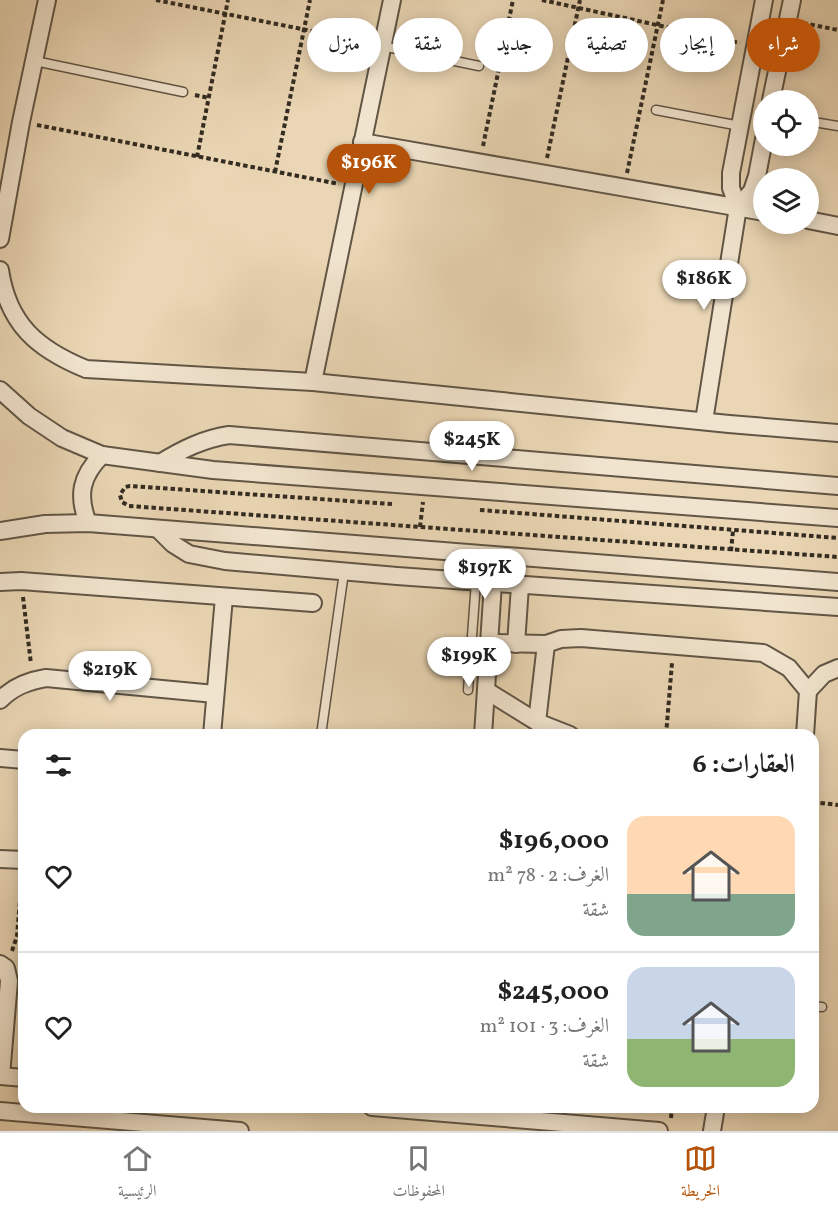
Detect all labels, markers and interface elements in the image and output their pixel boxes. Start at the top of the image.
chip: منزل [307,18,381,72]
chip: شقة [393,18,463,72]
chip: جديد [475,18,553,72]
chip: تصفية [565,18,648,72]
chip: إيجار [660,18,735,72]
chip: شراء [747,18,820,72]
map controls [753,90,819,234]
button: locate [753,90,819,156]
pin: $196K [327,144,411,195]
text: $196K [341,149,397,177]
button: layers [753,168,819,234]
pin: $186K [662,260,746,311]
text: $186K [676,265,732,293]
pin: $245K [430,421,514,472]
text: $245K [443,426,501,454]
pin: $197K [443,549,527,600]
text: $197K [458,554,512,582]
pin: $199K [427,637,511,688]
text: $199K [441,642,497,670]
pin: $219K [68,651,152,702]
text: $219K [82,656,138,684]
text: العقارات: 6 [693,747,795,783]
icon: filters [42,749,75,782]
text: $196,000 [499,823,609,859]
icon: home [675,840,747,912]
icon: heart [42,860,75,893]
text: الغرف: 2 · 78 m² [488,862,609,890]
text: شقة [583,897,609,925]
text: $245,000 [497,974,609,1010]
icon: home [675,991,747,1063]
icon: heart [42,1011,75,1044]
text: الغرف: 3 · 101 m² [480,1013,609,1041]
text: شقة [583,1048,609,1076]
tab: الرئيسية [118,1142,156,1206]
tab: المحفوظات [392,1142,445,1206]
tab: الخريطة [681,1142,720,1206]

